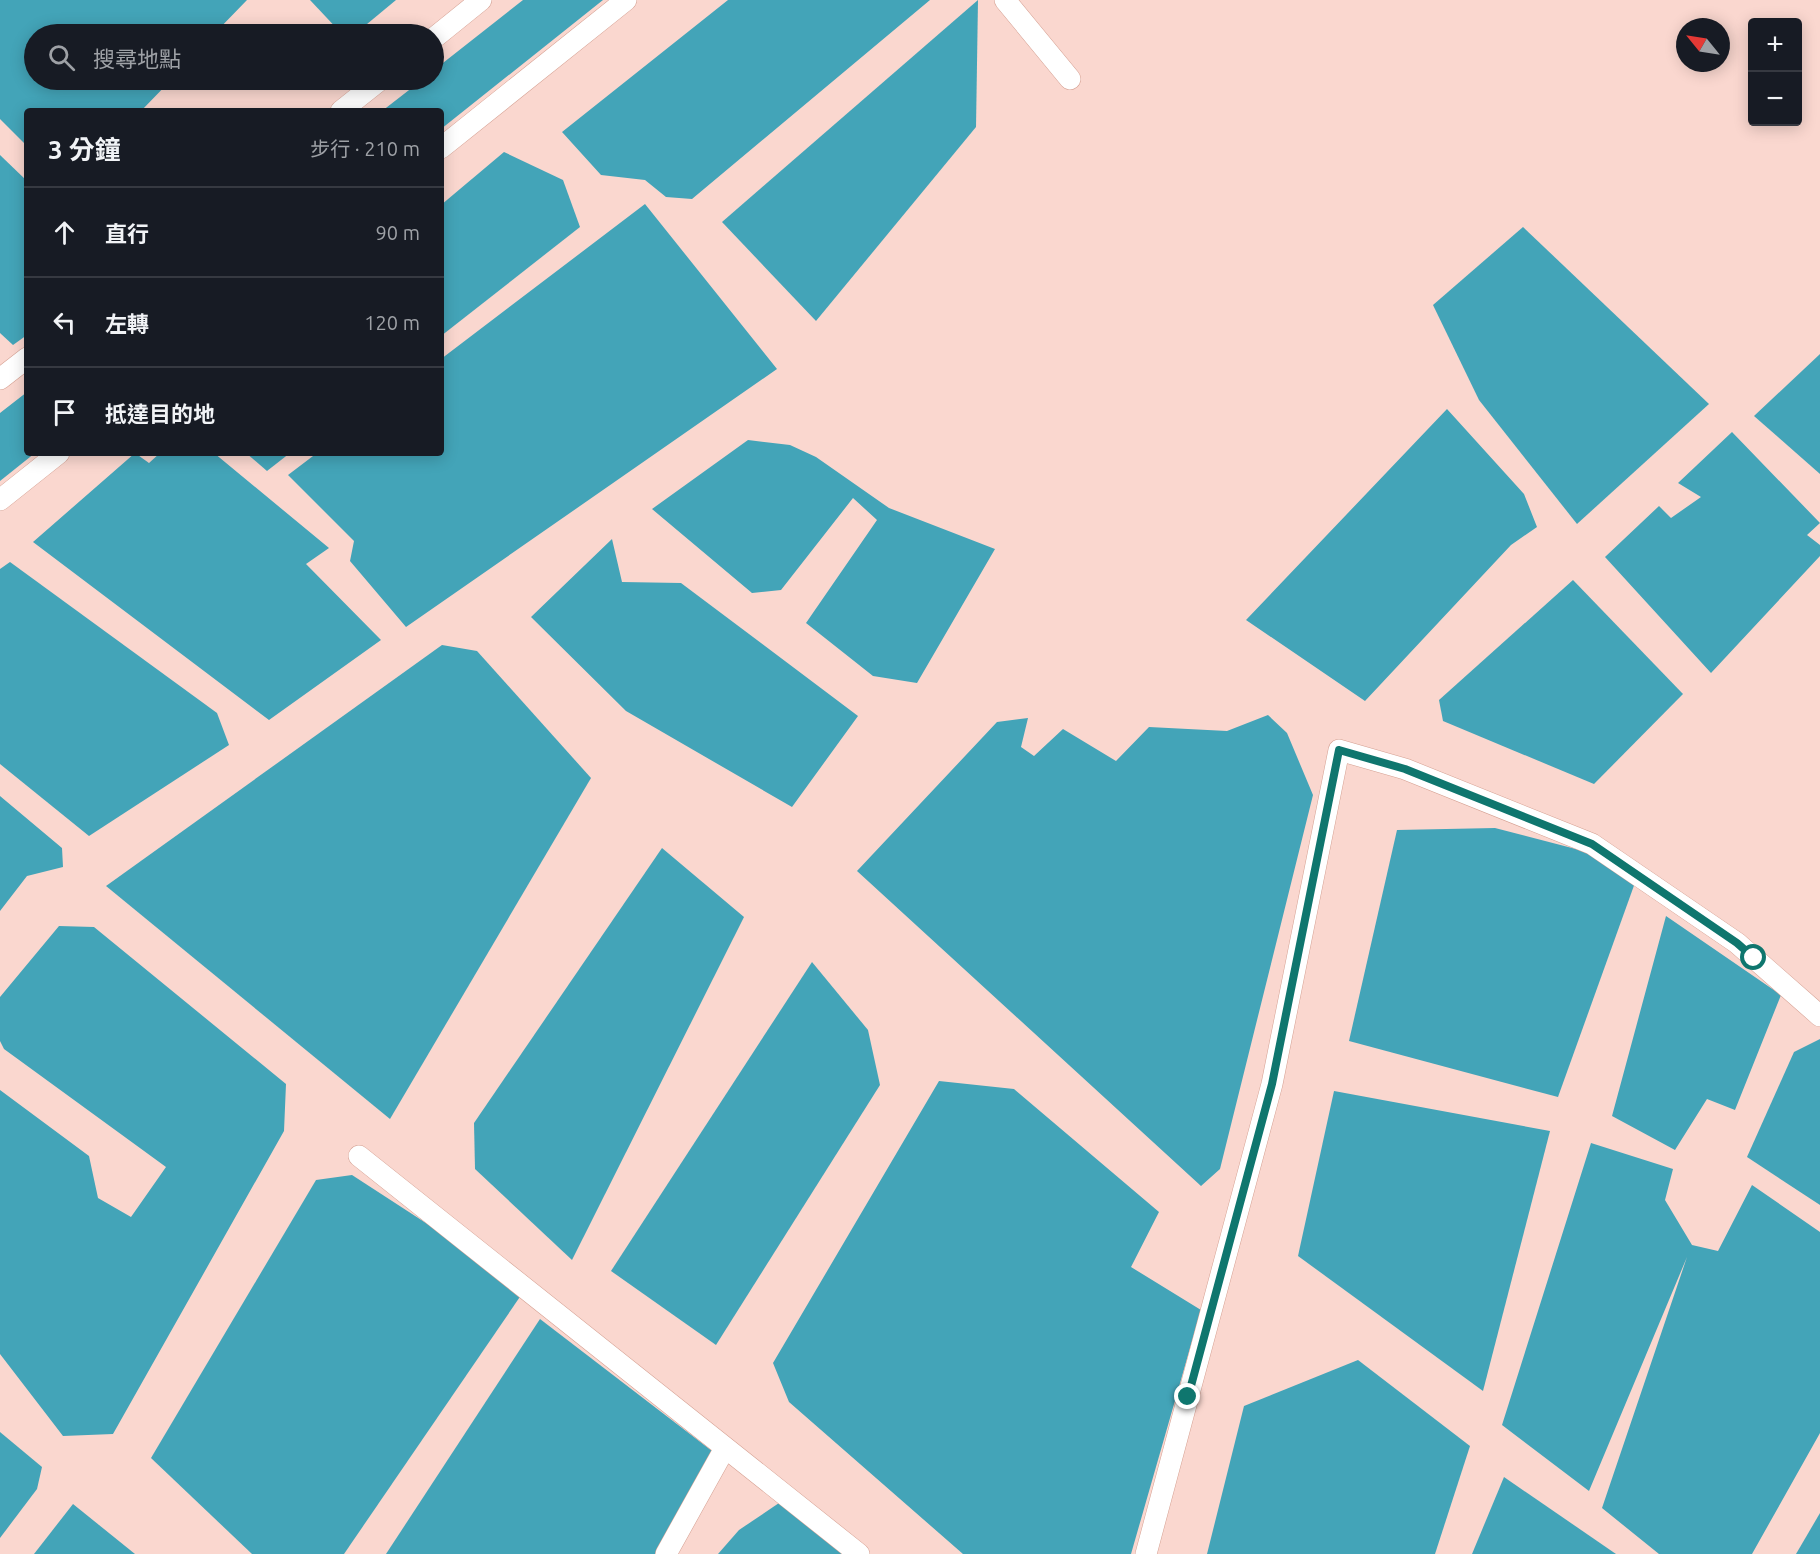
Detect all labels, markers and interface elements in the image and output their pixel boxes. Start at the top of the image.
north arrow [1676,18,1730,72]
map controls [1748,18,1802,126]
button: + [1748,18,1802,72]
search box [24,24,444,90]
icon: search [45,41,78,74]
text: 搜尋地點 [93,46,181,71]
button: − [1748,72,1802,126]
text: 3 分鐘 [48,135,121,164]
text: 步行 · 210 m [310,137,420,160]
icon: ahead [48,216,81,249]
text: 直行 [105,221,149,246]
text: 90 m [376,221,420,244]
icon: left [48,306,81,339]
text: 左轉 [105,311,149,336]
text: 120 m [364,311,420,334]
icon: arrive [48,396,81,429]
text: 抵達目的地 [105,401,215,426]
route start [1740,944,1766,970]
route end [1174,1383,1200,1409]

